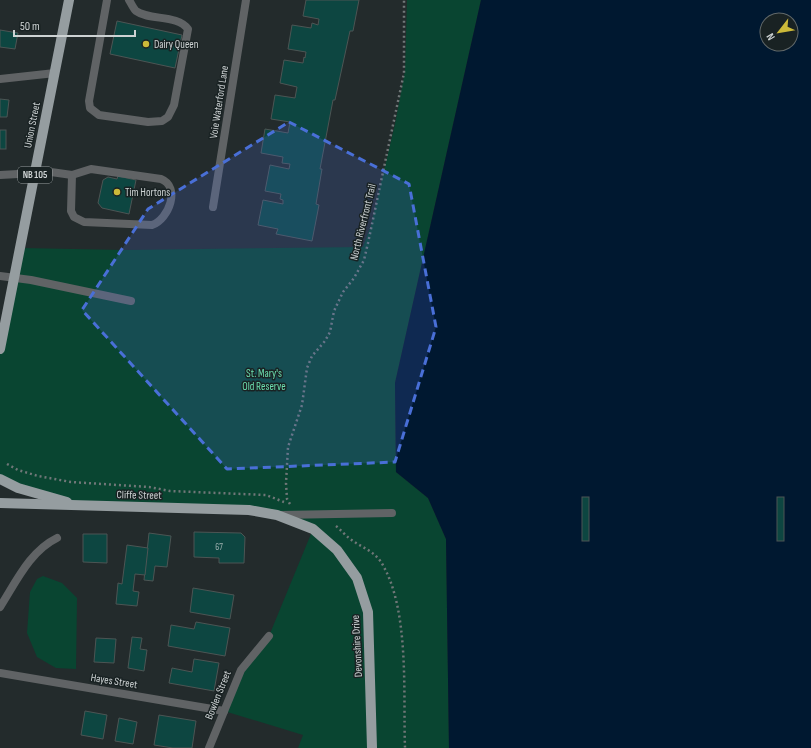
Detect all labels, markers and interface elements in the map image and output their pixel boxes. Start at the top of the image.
scale bar [14,12,135,38]
north arrow [759,12,799,52]
text: 50 m [20,19,40,34]
text: N [764,31,778,43]
place label: Dairy Queen [154,38,199,51]
marker: Dairy Queen [141,39,151,49]
street label: Voie Waterford Lane [207,65,231,139]
street label: Union Street [21,100,43,149]
road number: NB 105 [18,167,52,183]
street label: North Riverfront Trail [347,183,379,261]
place label: Tim Hortons [125,186,170,199]
marker: Tim Hortons [112,187,122,197]
park label: St. Mary's Old Reserve [242,367,286,393]
street label: Cliffe Street [116,488,162,502]
house number: 67 [215,542,223,553]
street label: Devonshire Drive [349,615,365,677]
street label: Bowlen Street [202,668,234,721]
street label: Hayes Street [90,671,139,691]

